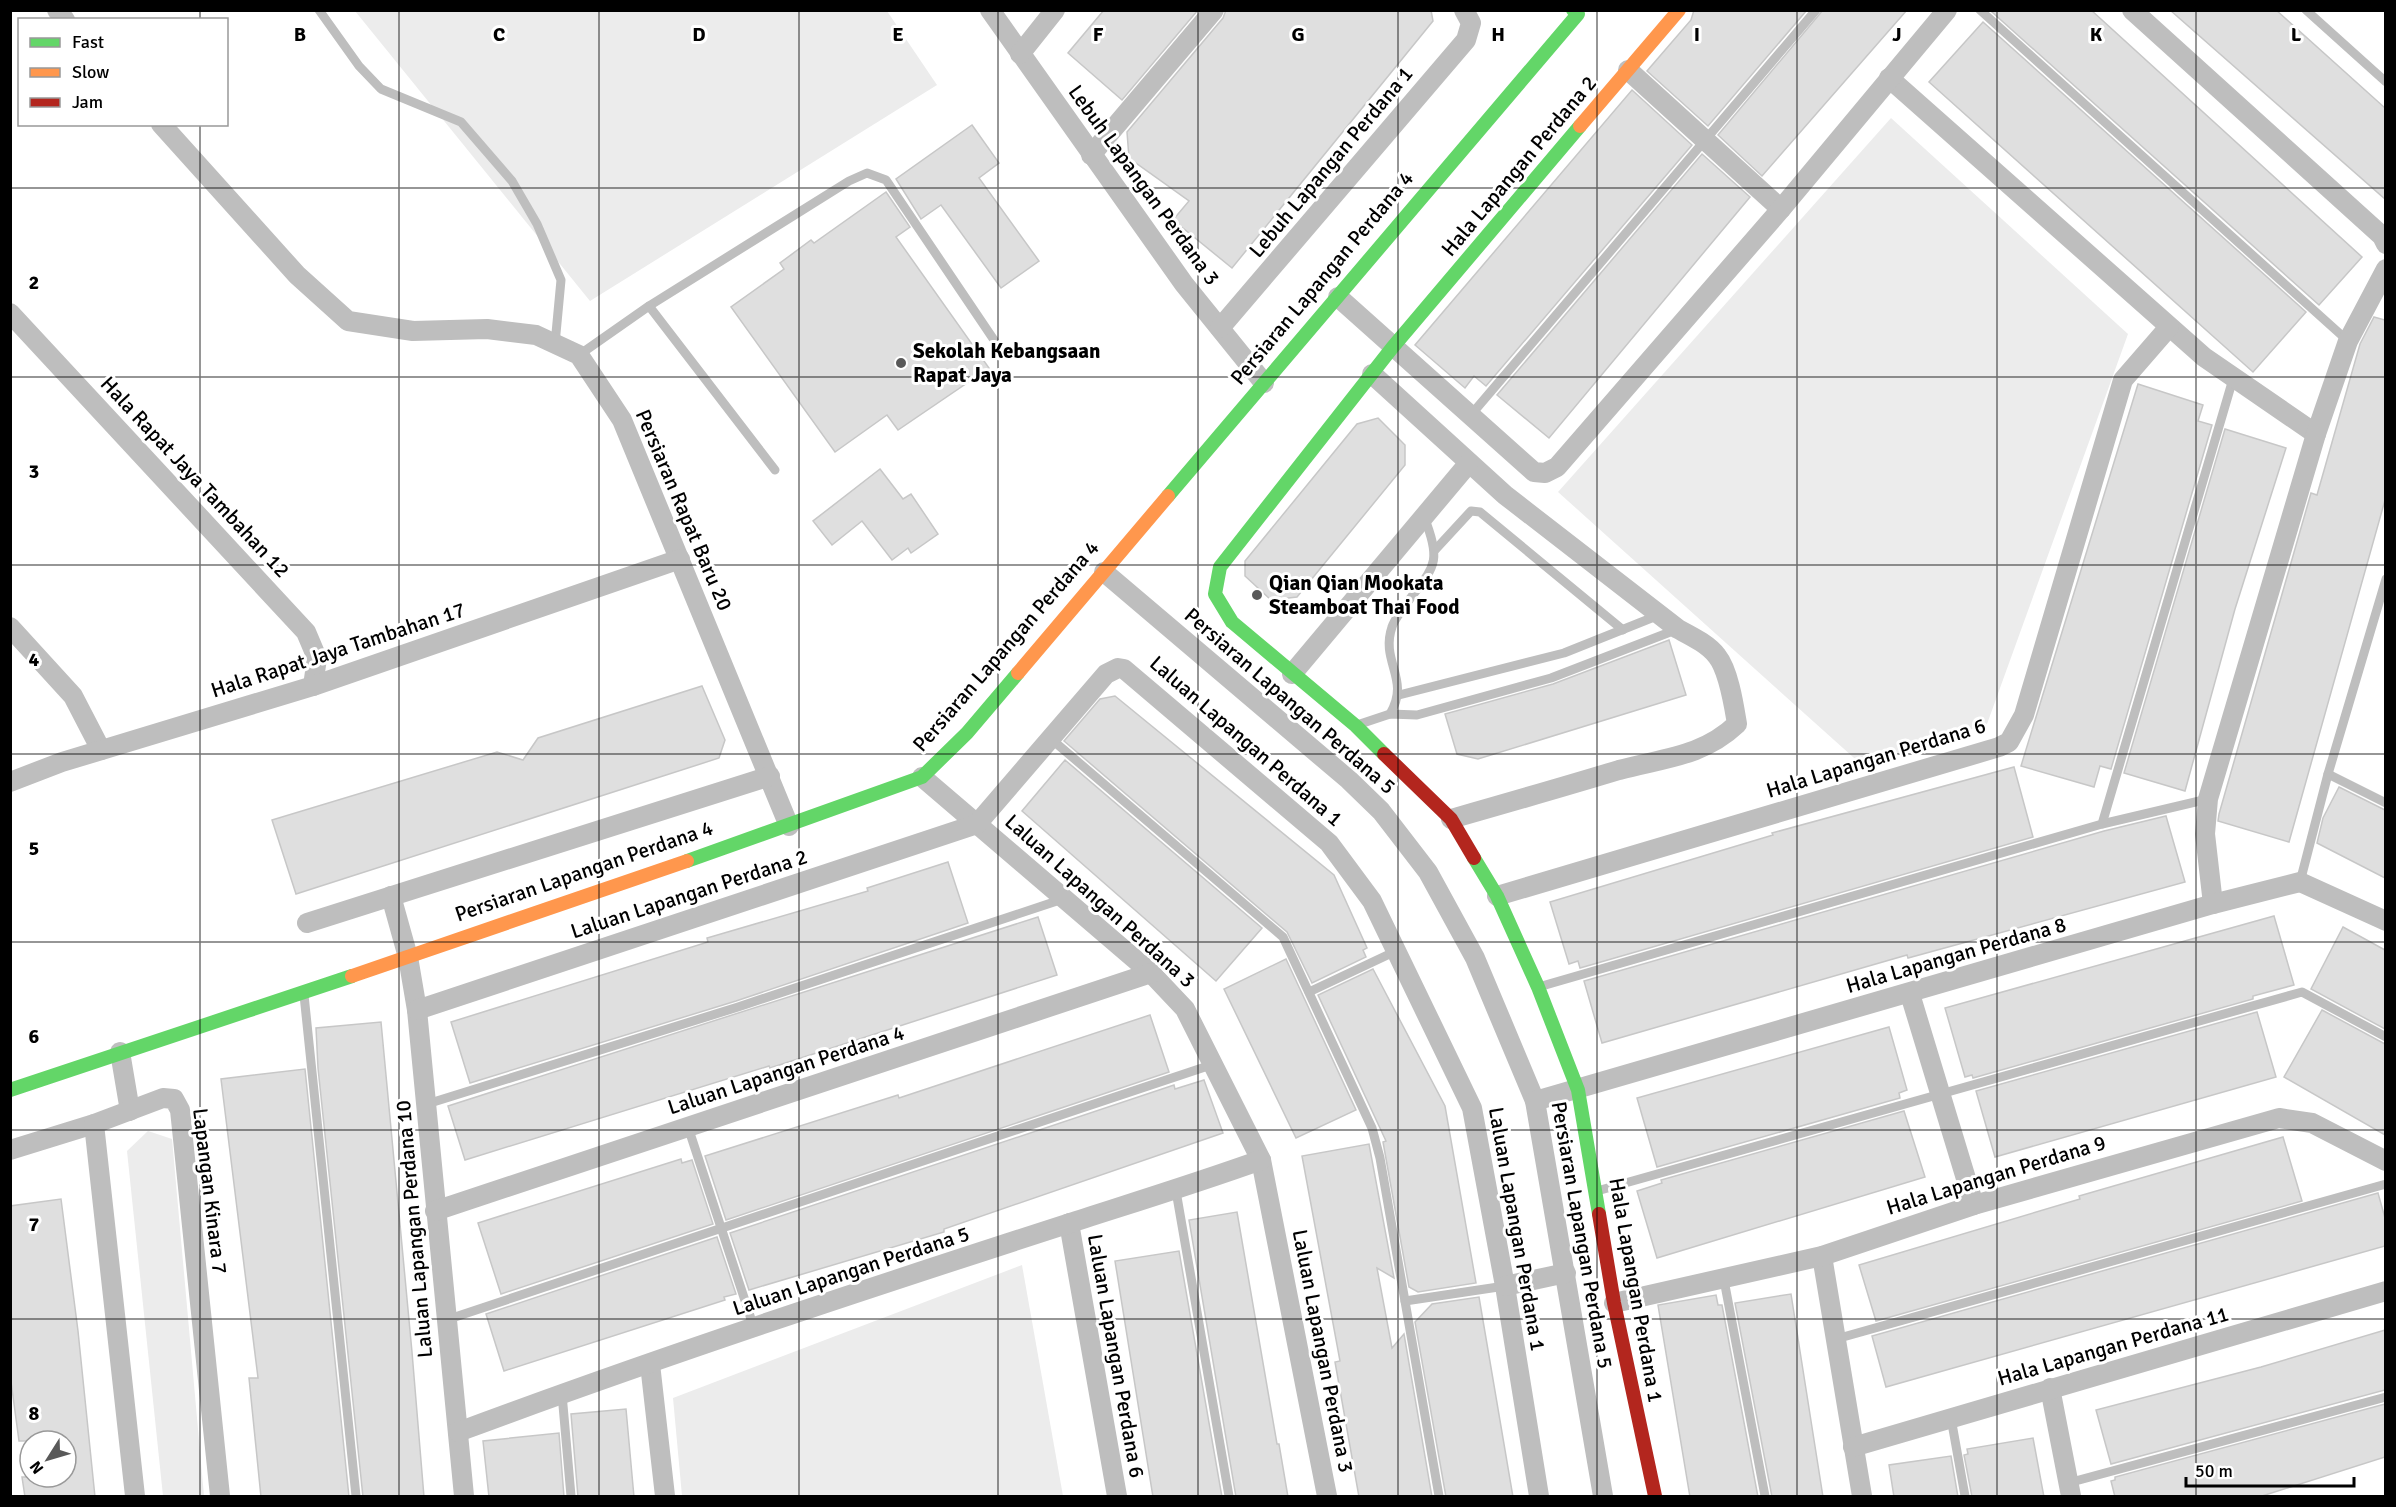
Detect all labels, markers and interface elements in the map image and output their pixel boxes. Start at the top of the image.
legend [18,18,228,126]
text: B [294,22,306,47]
text: C [493,22,505,47]
text: D [692,22,706,47]
text: E [892,22,904,47]
text: F [1093,22,1104,47]
text: G [1291,22,1305,47]
text: H [1491,22,1505,47]
text: I [1694,22,1700,47]
text: J [1892,22,1902,47]
text: K [2090,22,2103,47]
text: L [2291,22,2302,47]
text: Fast [72,31,104,53]
text: Slow [72,61,109,83]
street label: Lebuh Lapangan Perdana 1 [1244,61,1418,263]
street label: Hala Lapangan Perdana 2 [1436,70,1602,262]
street label: Lebuh Lapangan Perdana 3 [1063,80,1225,290]
text: Jam [72,91,103,113]
street label: Persiaran Lapangan Perdana 4 [1225,166,1419,390]
text: 2 [29,270,39,295]
place label: Sekolah Kebangsaan Rapat Jaya [913,338,1100,388]
marker: Sekolah Kebangsaan Rapat Jaya [894,356,908,370]
street label: Hala Rapat Jaya Tambahan 12 [95,371,295,583]
street label: Persiaran Rapat Baru 20 [630,406,738,614]
text: 3 [29,459,39,484]
street label: Persiaran Lapangan Perdana 4 [907,535,1105,757]
place label: Qian Qian Mookata Steamboat Thai Food [1269,570,1459,620]
marker: Qian Qian Mookata Steamboat Thai Food [1250,588,1264,602]
street label: Hala Rapat Jaya Tambahan 17 [208,597,468,703]
street label: Persiaran Lapangan Perdana 5 [1179,602,1401,800]
text: 4 [29,647,40,672]
street label: Laluan Lapangan Perdana 1 [1144,650,1348,832]
street label: Hala Lapangan Perdana 6 [1763,712,1989,804]
street label: Laluan Lapangan Perdana 3 [999,809,1201,993]
street label: Persiaran Lapangan Perdana 4 [452,815,716,927]
text: 5 [29,836,39,861]
street label: Laluan Lapangan Perdana 2 [567,843,811,945]
street label: Hala Lapangan Perdana 8 [1843,911,2069,999]
street label: Laluan Lapangan Perdana 4 [664,1019,908,1121]
text: 6 [29,1024,40,1049]
street label: Laluan Lapangan Perdana 10 [390,1099,438,1359]
street label: Persiaran Lapangan Perdana 5 [1546,1099,1618,1371]
street label: Laluan Lapangan Perdana 1 [1483,1105,1551,1353]
street label: Lapangan Kinara 7 [187,1107,233,1275]
street label: Hala Lapangan Perdana 9 [1883,1129,2109,1221]
street label: Hala Lapangan Perdana 1 [1603,1175,1669,1405]
text: 7 [29,1212,40,1237]
street label: Laluan Lapangan Perdana 5 [729,1220,973,1322]
street label: Laluan Lapangan Perdana 3 [1287,1227,1359,1475]
street label: Laluan Lapangan Perdana 6 [1082,1232,1150,1480]
street label: Hala Lapangan Perdana 11 [1994,1301,2232,1391]
text: 8 [29,1401,40,1426]
north arrow [18,1429,78,1489]
scale bar [2186,1450,2354,1488]
text: N [25,1457,48,1478]
text: 50 m [2195,1460,2233,1482]

